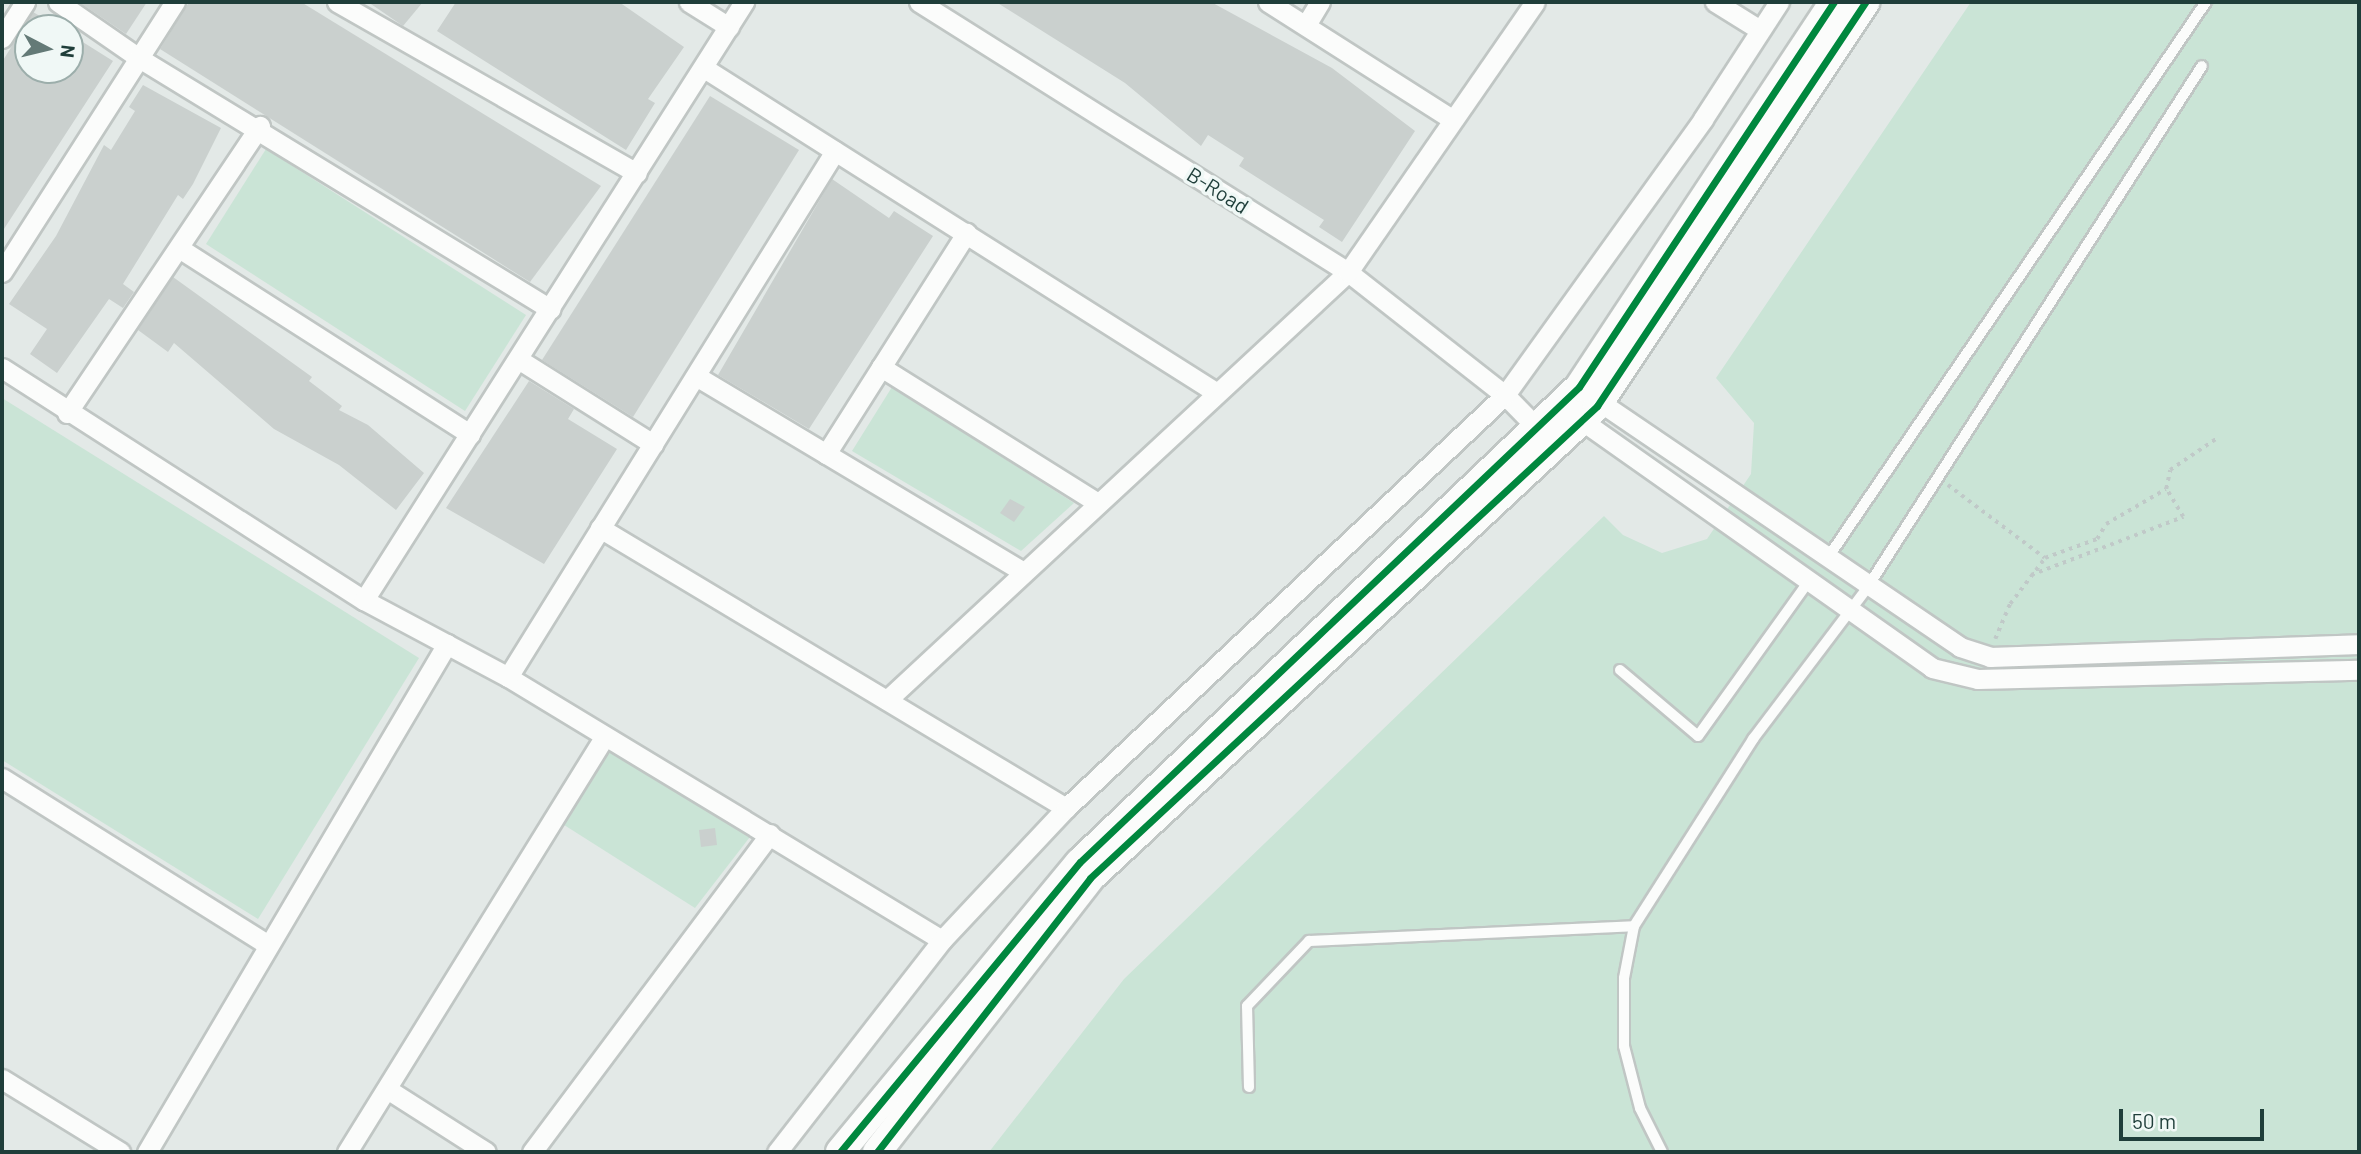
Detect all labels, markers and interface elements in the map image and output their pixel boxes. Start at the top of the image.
north arrow [14,14,84,84]
text: N [56,44,81,59]
street label: B-Road [1183,161,1253,219]
scale bar [2123,1094,2268,1138]
text: 50 m [2132,1108,2176,1133]

